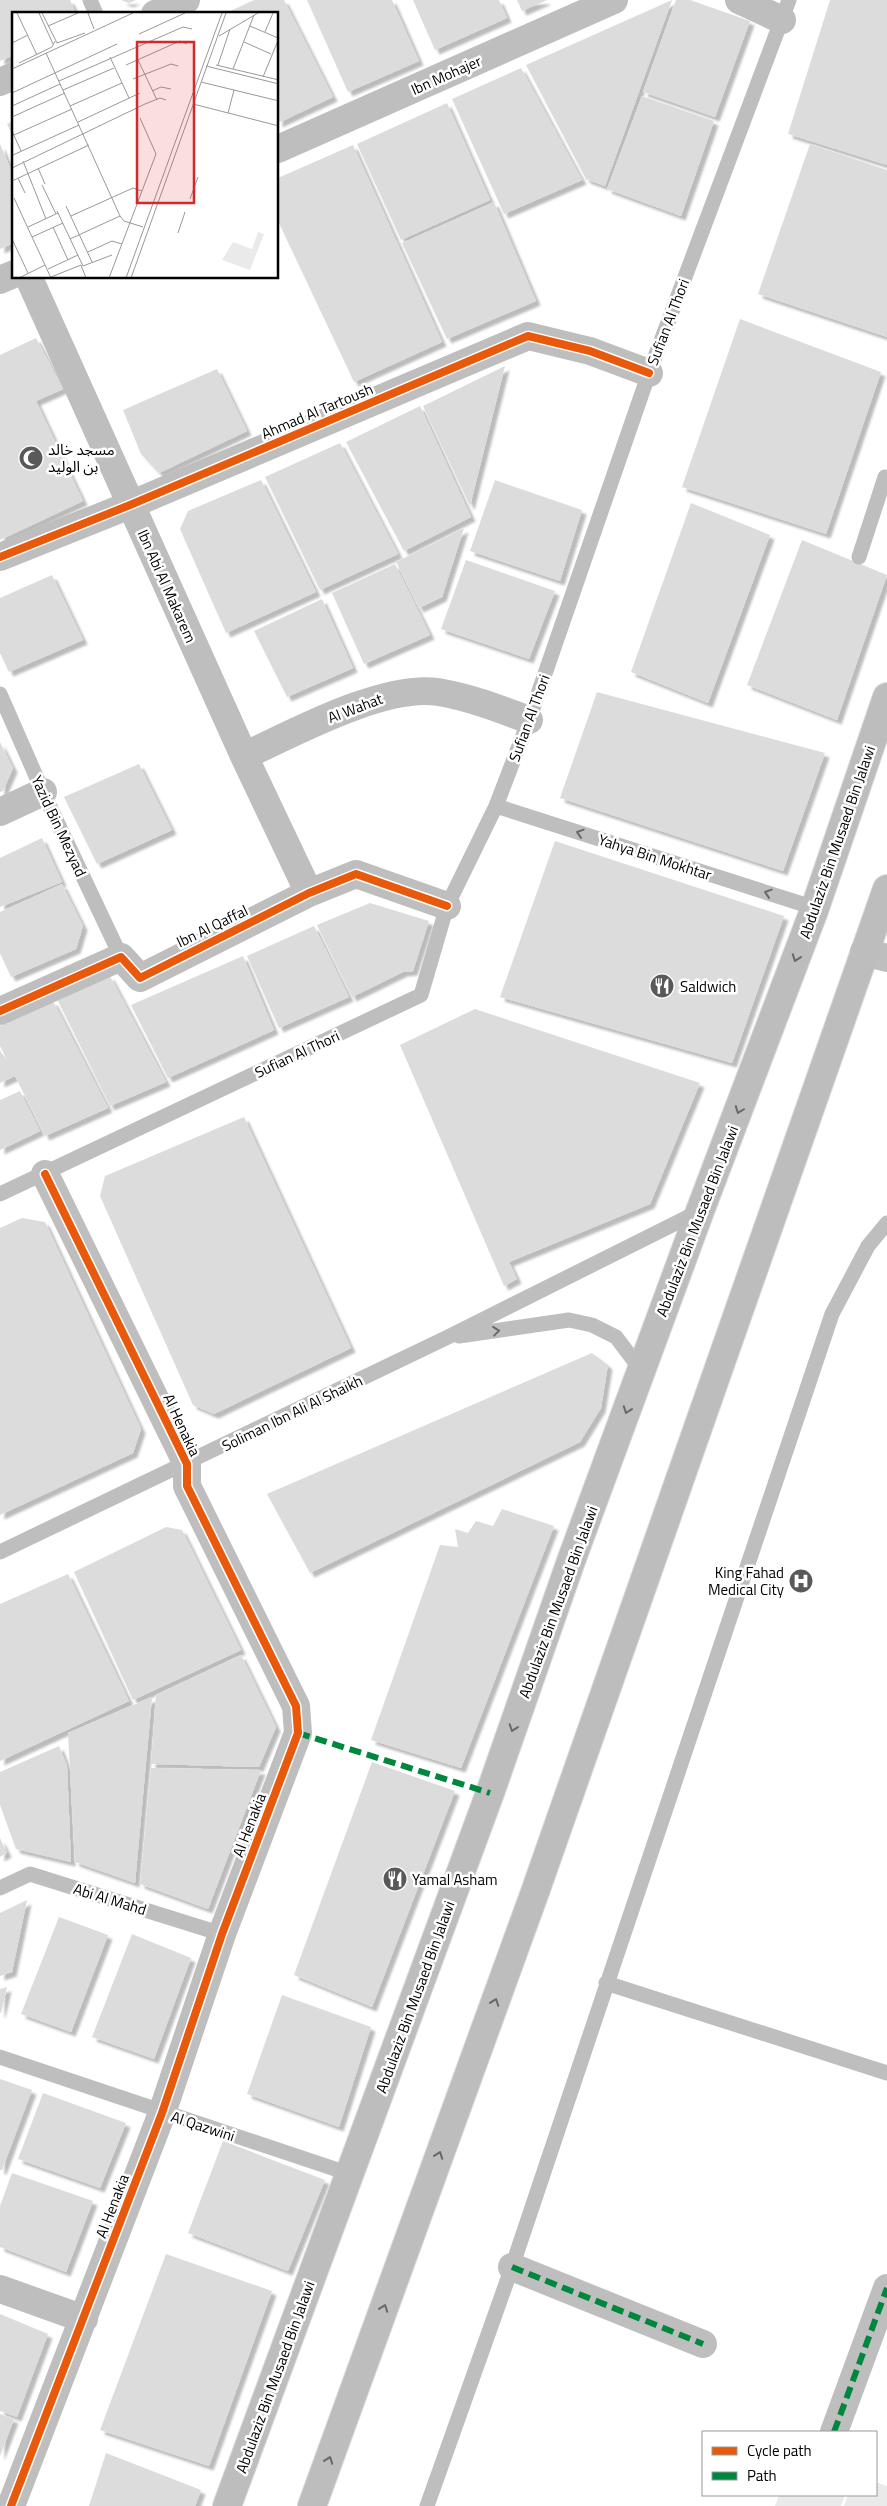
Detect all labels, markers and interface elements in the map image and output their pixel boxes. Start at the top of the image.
inset map [12,12,279,279]
street label: Ibn Mohajer [407,49,485,101]
street label: Sufian Al Thori [641,275,695,369]
street label: Ahmad Al Tartoush [258,377,376,445]
place label: مسجد خالد بن الوليد [48,438,115,478]
mosque icon: مسجد خالد بن الوليد [18,445,44,471]
street label: Ibn Abi Al Makarem [132,526,202,646]
street label: Sufian Al Thori [503,671,555,765]
street label: Al Wahat [324,687,386,729]
street label: Abdulaziz Bin Musaed Bin Jalawi [793,742,881,942]
street label: Yazid Bin Mezyad [25,772,93,880]
street label: Yahya Bin Mokhtar [595,828,715,886]
one-way arrow [576,829,585,839]
one-way arrow [764,889,773,899]
street label: Ibn Al Qaffal [172,899,252,953]
one-way arrow [792,953,802,962]
restaurant icon: Saldwich [649,973,675,999]
place label: Saldwich [680,975,736,998]
street label: Sufian Al Thori [251,1024,343,1084]
one-way arrow [735,1105,745,1114]
street label: Abdulaziz Bin Musaed Bin Jalawi [650,1122,744,1320]
one-way arrow [493,1326,501,1337]
street label: Soliman Ibn Ali Al Shaikh [218,1369,366,1457]
street label: Al Henakia [157,1390,207,1461]
one-way arrow [623,1405,633,1414]
street label: Abdulaziz Bin Musaed Bin Jalawi [512,1503,604,1701]
place label: King Fahad Medical City [708,1561,784,1601]
hospital icon: King Fahad Medical City [788,1568,814,1594]
one-way arrow [509,1723,519,1731]
street label: Al Henakia [226,1789,272,1860]
restaurant icon: Yamal Asham [382,1866,408,1892]
place label: Yamal Asham [412,1868,497,1891]
street label: Abi Al Mahd [71,1877,149,1921]
street label: Abdulaziz Bin Musaed Bin Jalawi [369,1898,461,2096]
one-way arrow [489,1998,499,2007]
street label: Al Qazwini [168,2105,238,2147]
one-way arrow [433,2151,443,2159]
street label: Al Henakia [89,2170,135,2241]
street label: Abdulaziz Bin Musaed Bin Jalawi [229,2278,321,2476]
one-way arrow [378,2304,388,2312]
legend [702,2431,877,2496]
text: Cycle path [747,2439,812,2462]
one-way arrow [323,2456,333,2465]
text: Path [747,2464,777,2487]

